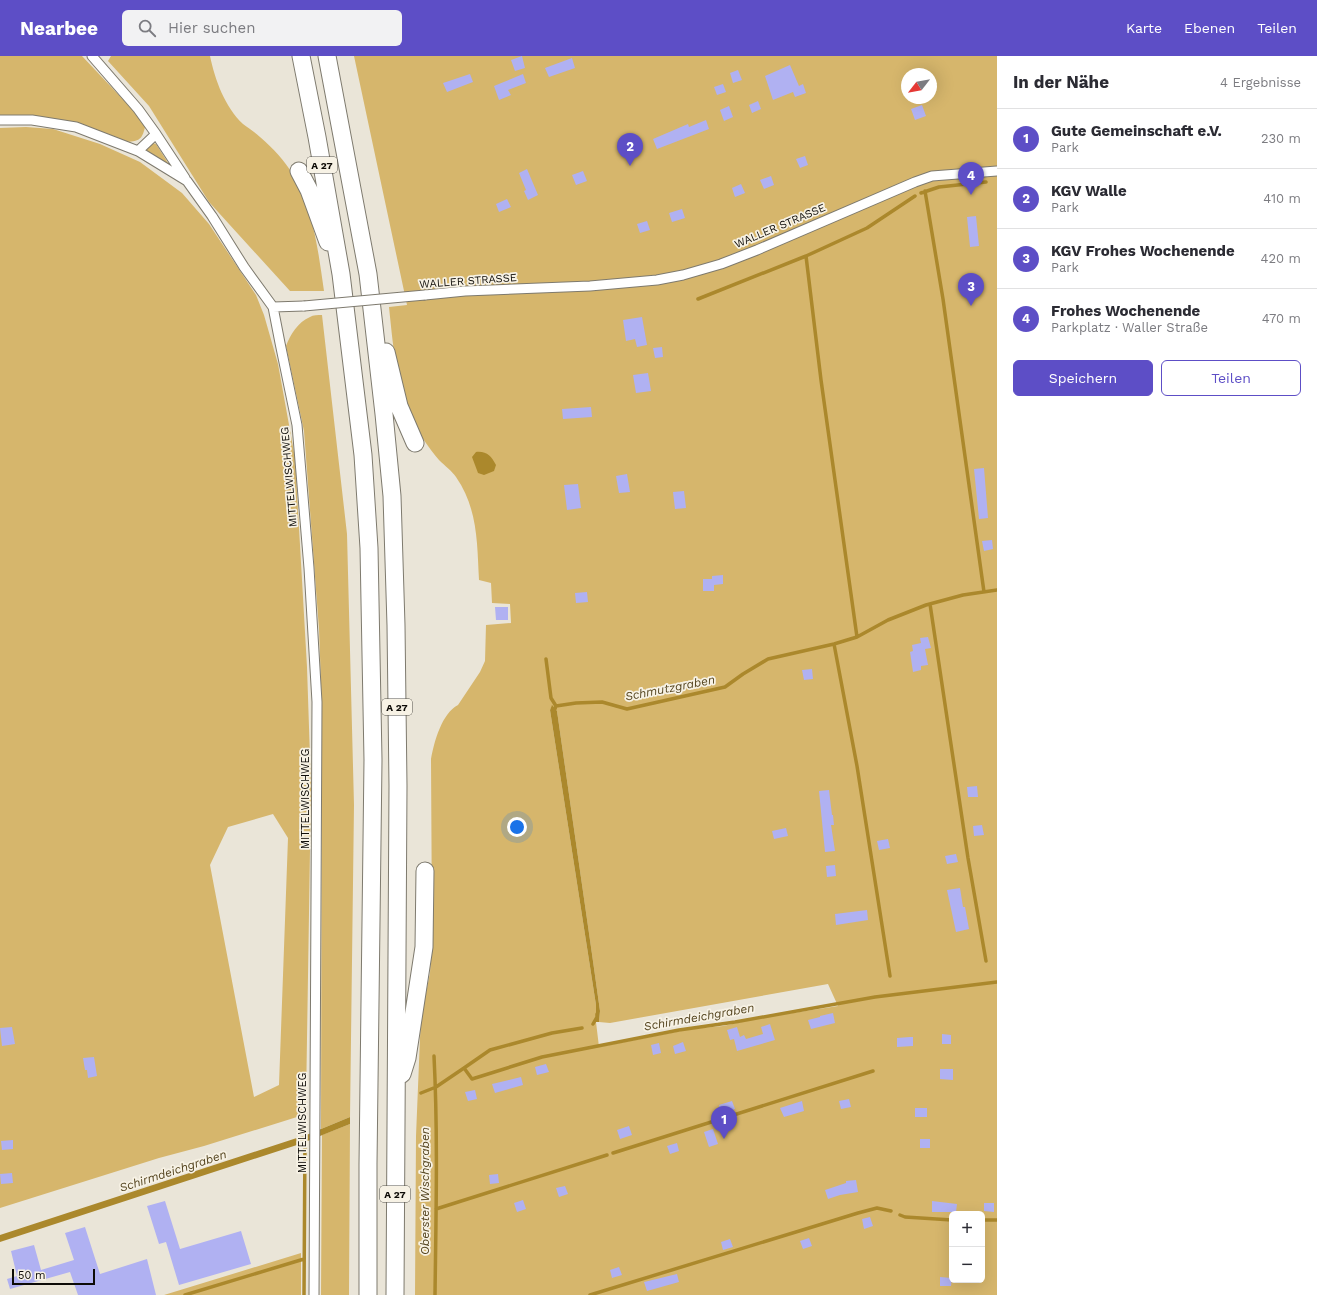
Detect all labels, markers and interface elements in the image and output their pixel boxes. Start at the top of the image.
search box [122,10,402,46]
text: Nearbee [20,17,98,40]
icon: search [136,17,158,39]
text: Hier suchen [168,19,255,37]
text: Karte [1126,20,1162,36]
text: Ebenen [1184,20,1235,36]
text: Teilen [1257,20,1297,36]
north arrow [901,68,937,104]
text: In der Nähe [1013,72,1109,92]
text: 4 Ergebnisse [1220,75,1301,90]
text: Gute Gemeinschaft e.V. [1051,122,1222,140]
text: 1 [1023,131,1029,146]
text: 230 m [1261,131,1301,146]
pin: 2 [617,133,643,166]
text: Park [1051,140,1079,155]
road number: A 27 [307,157,337,173]
pin: 4 [958,162,984,195]
text: KGV Walle [1051,182,1127,200]
text: 2 [1022,191,1030,206]
text: 410 m [1263,191,1301,206]
text: Park [1051,200,1079,215]
street label: WALLER STRASSE [733,201,827,251]
text: KGV Frohes Wochenende [1051,242,1235,260]
text: 3 [1022,251,1030,266]
text: 420 m [1261,251,1301,266]
text: Park [1051,260,1079,275]
street label: WALLER STRASSE [419,271,517,291]
pin: 3 [958,273,984,306]
text: Frohes Wochenende [1051,302,1200,320]
text: 4 [1022,311,1030,326]
text: 470 m [1262,311,1301,326]
text: Parkplatz · Waller Straße [1051,320,1208,335]
button: Speichern [1013,360,1153,396]
button: Teilen [1161,360,1301,396]
street label: MITTELWISCHWEG [278,426,300,528]
water label: Schmutzgraben [624,672,716,704]
road number: A 27 [382,699,412,715]
street label: MITTELWISCHWEG [299,749,312,849]
your location [507,817,527,837]
water label: Schirmdeichgraben [643,1000,755,1034]
street label: MITTELWISCHWEG [296,1073,309,1173]
pin: 1 [711,1106,737,1139]
water label: Oberster Wischgraben [418,1127,432,1255]
water label: Schirmdeichgraben [118,1147,228,1195]
road number: A 27 [380,1186,410,1202]
map controls [949,1211,985,1283]
button: + [949,1211,985,1247]
button: − [949,1247,985,1283]
scale bar [12,1267,95,1286]
text: 50 m [18,1269,45,1282]

